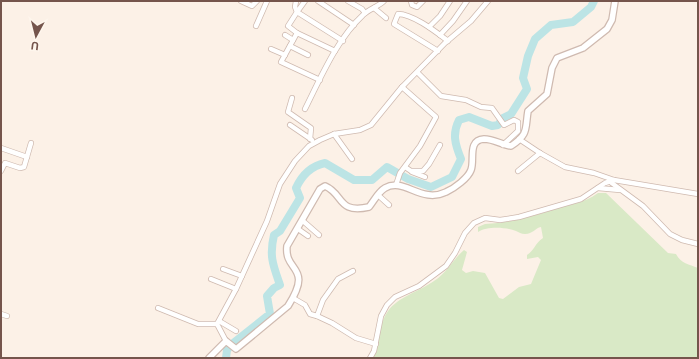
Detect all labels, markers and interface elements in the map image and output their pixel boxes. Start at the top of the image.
north arrow [16,16,56,56]
text: U [30,38,40,54]

